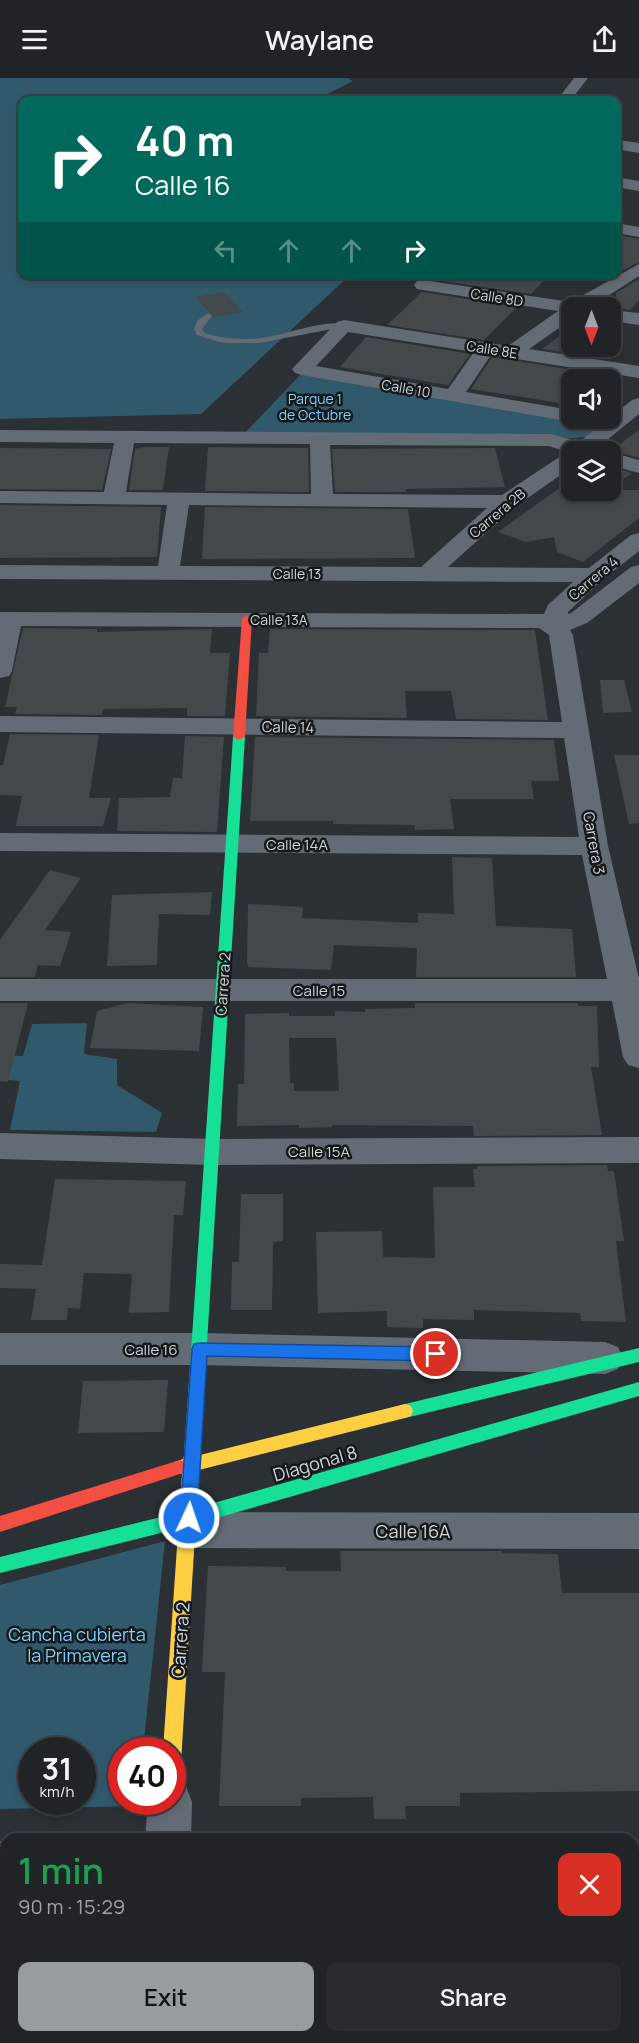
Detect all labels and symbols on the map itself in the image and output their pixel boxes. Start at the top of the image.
street label: Calle 8D [469,283,525,311]
north arrow [561,297,621,357]
street label: Calle 8E [465,336,519,362]
street label: Calle 10 [380,374,432,402]
park label: Parque 1 de Octubre [279,389,351,424]
street label: Carrera 2B [465,484,529,542]
street label: Carrera 4 [564,552,622,604]
street label: Calle 13 [273,564,321,583]
street label: Calle 13A [250,610,308,629]
street label: Calle 14 [262,716,315,738]
street label: Carrera 3 [578,810,610,876]
street label: Calle 14A [266,834,329,855]
street label: Carrera 2 [210,952,236,1016]
street label: Calle 15 [293,980,345,1001]
street label: Calle 15A [288,1141,350,1162]
pin [410,1328,461,1379]
street label: Calle 16 [125,1339,178,1360]
street label: Diagonal 8 [270,1440,360,1486]
position arrow [157,1486,221,1550]
street label: Calle 16A [376,1519,451,1543]
street label: Carrera 2 [165,1601,195,1679]
park label: Cancha cubierta la Primavera [8,1622,146,1667]
speed limit sign: 40 [108,1737,186,1815]

